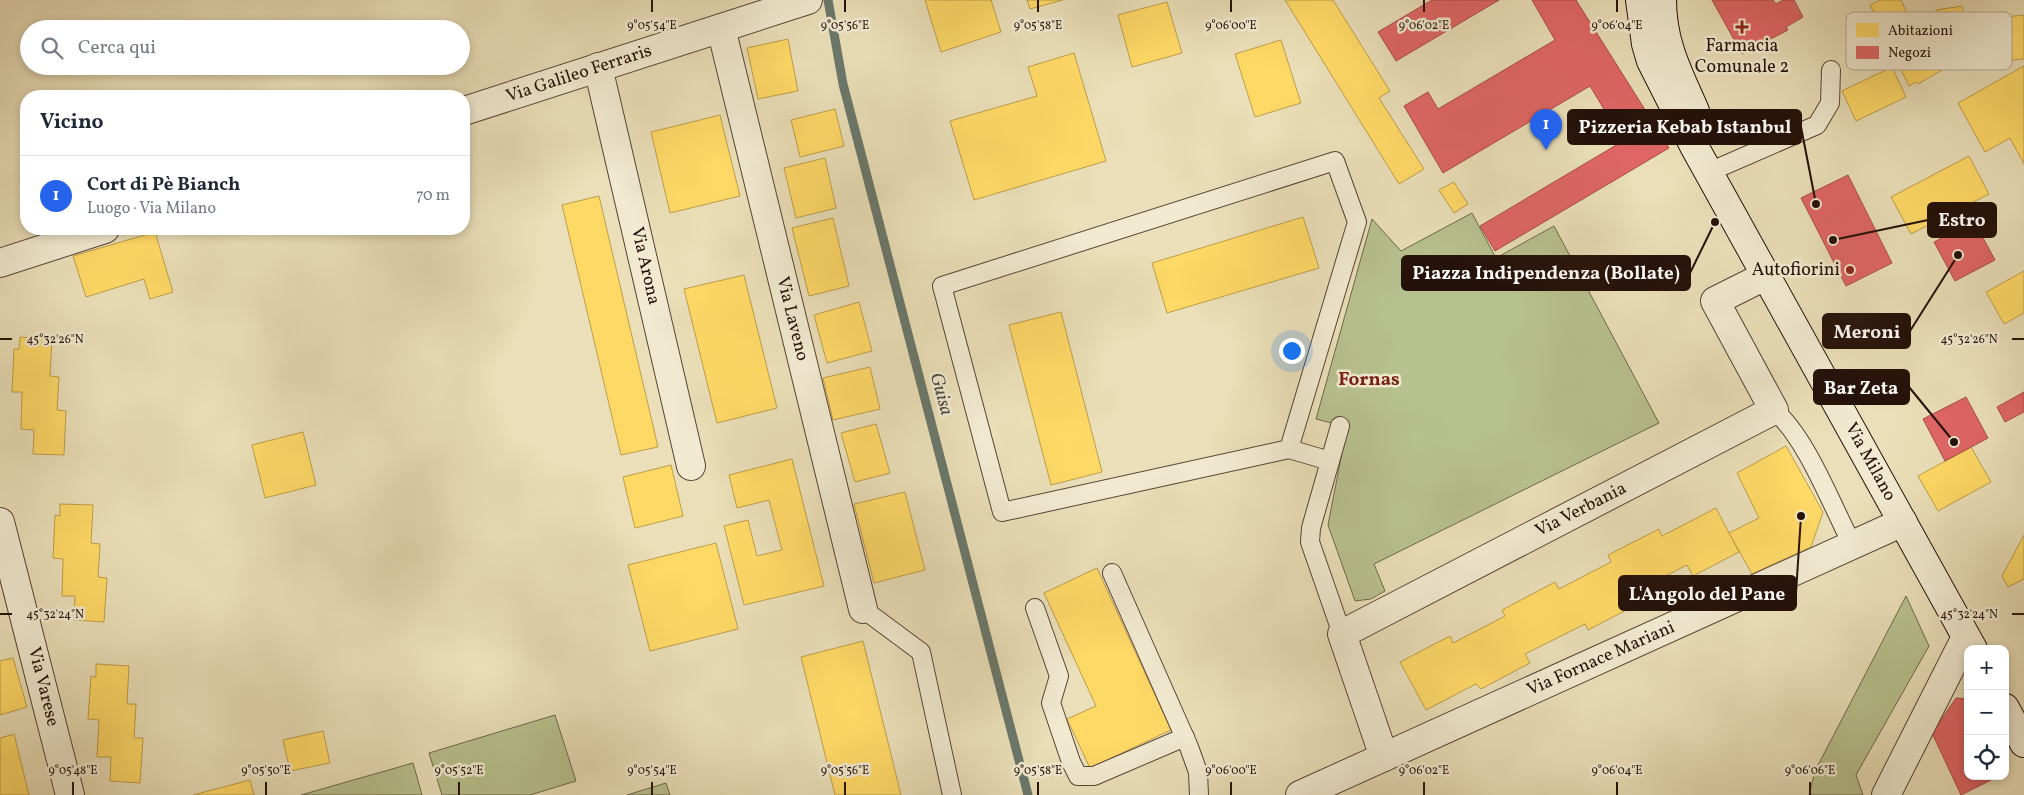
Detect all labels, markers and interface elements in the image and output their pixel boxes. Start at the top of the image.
legend [1846,12,2012,70]
text: 9°05'54"E [627,18,677,34]
text: 9°05'56"E [821,18,869,34]
text: 9°05'58"E [1014,18,1062,34]
text: 9°06'00"E [1205,18,1257,34]
text: 9°06'02"E [1399,18,1449,34]
text: 9°06'04"E [1592,18,1642,34]
search box [20,20,470,75]
marker: Farmacia Comunale 2 [1736,21,1748,33]
text: Abitazioni [1888,22,1953,41]
icon: search [38,34,66,62]
place label: Farmacia Comunale 2 [1695,34,1789,80]
text: Cerca qui [78,35,156,61]
street label: Via Galileo Ferraris [503,39,655,109]
text: Negozi [1888,44,1931,63]
text: Vicino [40,108,104,137]
pin: 1 [1530,109,1562,150]
callout: Pizzeria Kebab Istanbul [1568,110,1801,144]
text: Pizzeria Kebab Istanbul [1579,115,1791,141]
text: Cort di Pè Bianch [87,172,240,198]
text: 1 [53,185,59,207]
text: 70 m [416,185,450,207]
text: Luogo · Via Milano [87,198,216,220]
callout: Estro [1928,203,1996,237]
text: Estro [1938,208,1986,234]
street label: Via Arona [624,225,666,307]
callout: Piazza Indipendenza (Bollate) [1402,256,1690,290]
place label: Autofiorini [1752,258,1840,283]
text: Piazza Indipendenza (Bollate) [1412,261,1680,287]
marker: Autofiorini [1844,264,1856,276]
street label: Via Laveno [769,274,815,364]
callout: Meroni [1823,314,1910,348]
text: Meroni [1834,320,1901,346]
text: 45°32'26"N [26,332,84,348]
text: 45°32'26"N [1940,332,1998,348]
your location [1279,338,1305,364]
district label: Fornas [1338,367,1400,393]
water label: Guisa [923,370,959,418]
callout: Bar Zeta [1814,370,1909,404]
text: Bar Zeta [1824,376,1898,402]
street label: Via Milano [1838,418,1902,506]
street label: Via Verbania [1531,476,1631,544]
callout: L'Angolo del Pane [1619,576,1796,610]
text: L'Angolo del Pane [1629,582,1785,608]
text: 45°32'24"N [26,607,84,623]
text: 45°32'24"N [1940,607,1998,623]
street label: Via Fornace Mariani [1523,615,1679,703]
street label: Via Varese [21,645,65,729]
map controls [1964,645,2009,780]
button: + [1964,645,2009,690]
button: − [1964,690,2009,735]
button: locate [1964,735,2009,780]
text: 9°05'48"E [49,763,97,779]
text: 9°05'50"E [241,763,291,779]
text: 9°05'52"E [435,763,483,779]
text: 9°05'54"E [627,763,677,779]
text: 9°05'56"E [821,763,869,779]
text: 9°05'58"E [1014,763,1062,779]
text: 9°06'00"E [1205,763,1257,779]
text: 9°06'02"E [1399,763,1449,779]
text: 9°06'04"E [1592,763,1642,779]
text: 9°06'06"E [1785,763,1835,779]

